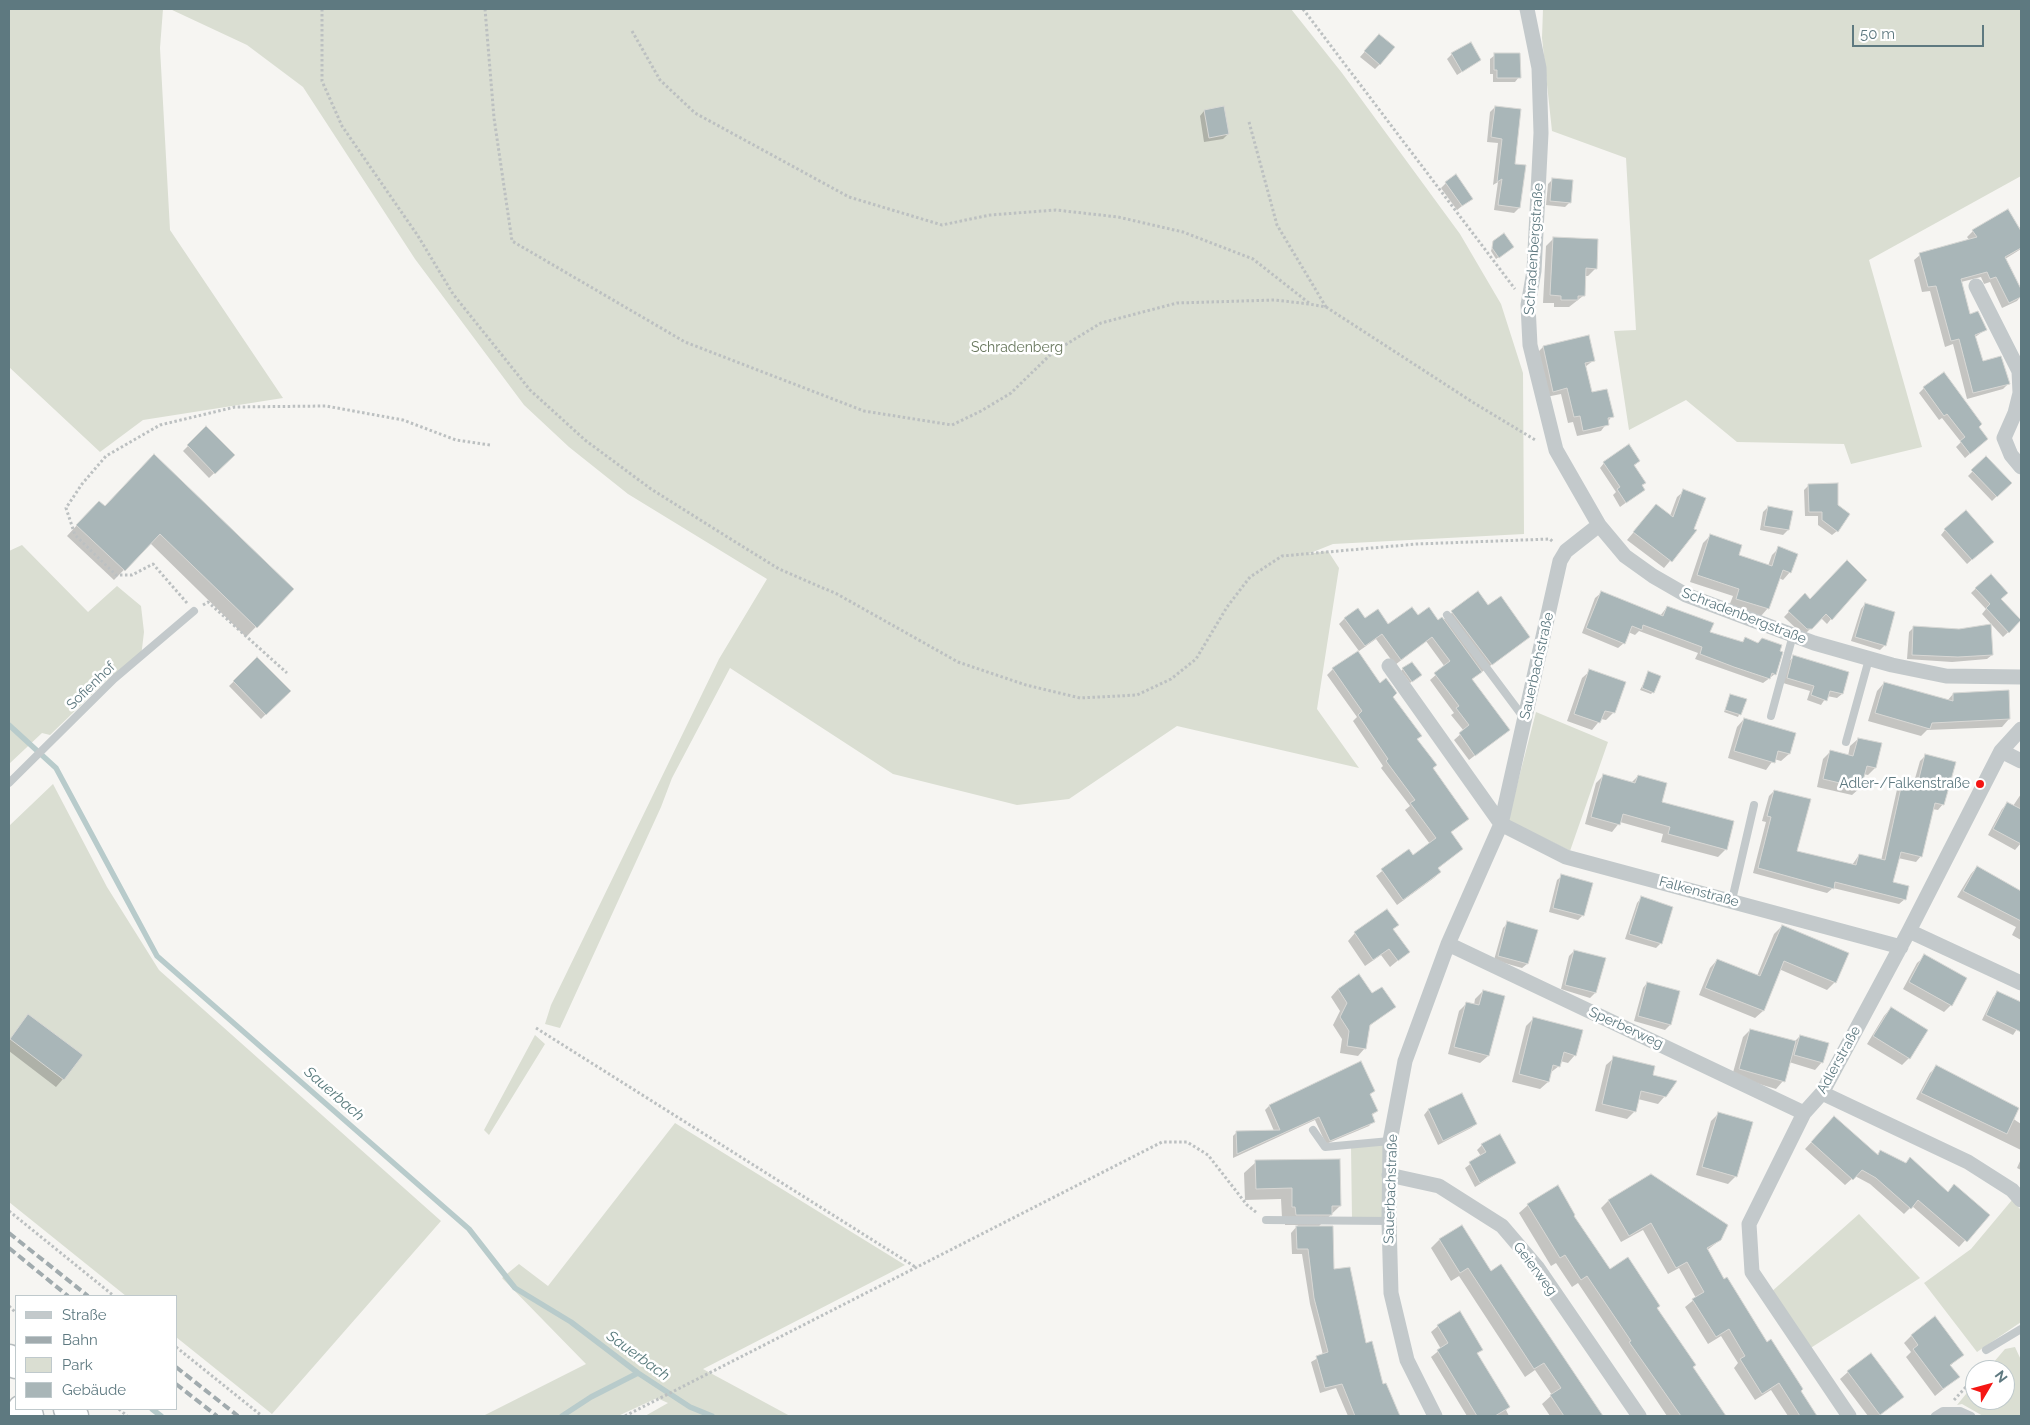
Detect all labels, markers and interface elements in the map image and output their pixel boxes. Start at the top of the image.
scale bar [1855,15,1988,47]
text: 50 m [1860,25,1895,43]
street label: Schradenbergstraße [1521,183,1547,315]
park label: Schradenberg [971,340,1063,356]
street label: Schradenbergstraße [1679,584,1809,648]
street label: Sauerbachstraße [1516,611,1558,721]
street label: Sofienhof [63,659,119,713]
place label: Adler-/Falkenstraße [1839,776,1970,792]
marker: Adler-/Falkenstraße [1974,778,1986,790]
street label: Falkenstraße [1657,873,1741,911]
street label: Sperberweg [1586,1003,1666,1053]
street label: Adlerstraße [1814,1023,1864,1097]
water label: Sauerbach [300,1063,368,1125]
street label: Sauerbachstraße [1381,1134,1401,1244]
street label: Geierweg [1510,1239,1560,1299]
legend [15,1295,178,1410]
text: Straße [62,1306,106,1324]
water label: Sauerbach [603,1327,673,1385]
text: Bahn [62,1331,98,1349]
text: Park [62,1356,93,1374]
north arrow [1965,1360,2015,1410]
text: N [1992,1367,2011,1386]
text: Gebäude [62,1381,126,1399]

